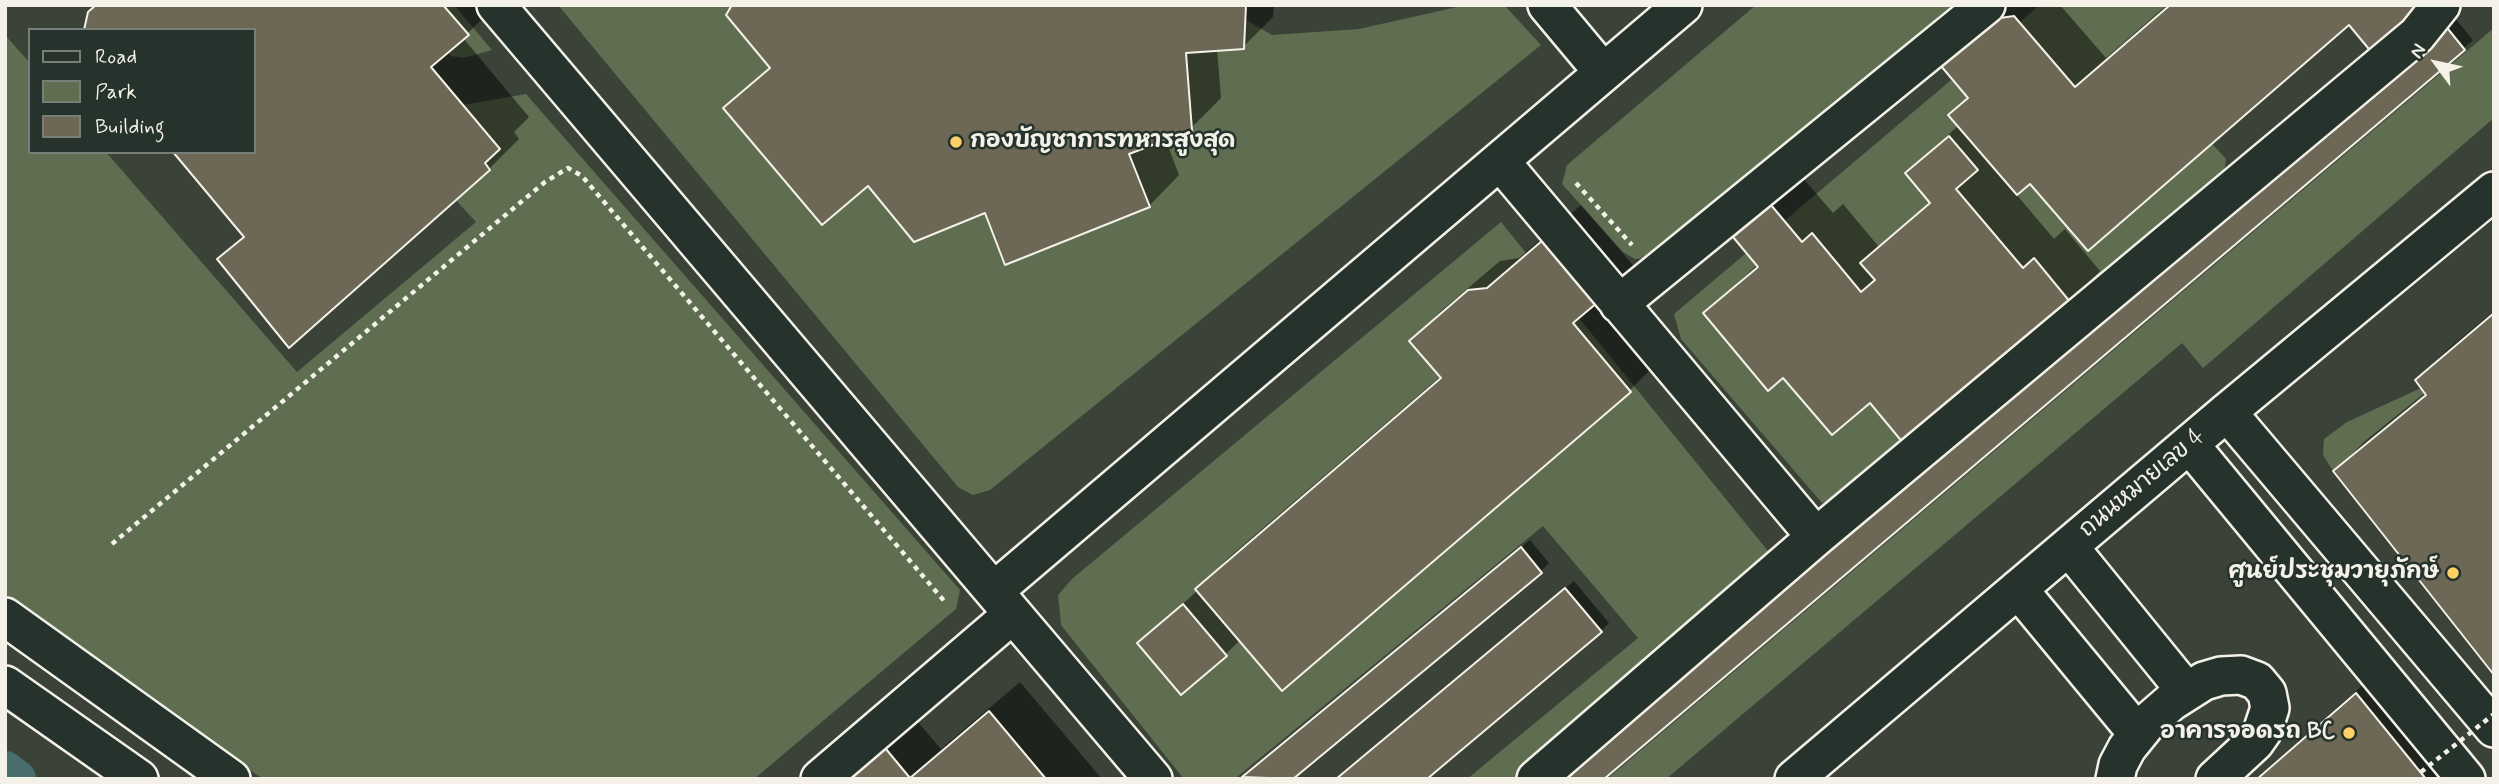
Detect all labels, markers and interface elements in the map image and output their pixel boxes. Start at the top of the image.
legend [28,28,256,154]
north arrow [2401,28,2471,98]
text: N [2404,39,2432,63]
text: Road [95,43,137,71]
text: Park [95,78,137,106]
text: Building [95,113,165,141]
place label: กองบัญชาการทหารสูงสุด [970,128,1235,156]
marker: กองบัญชาการทหารสูงสุด [948,134,964,150]
street label: ถนนหมายเลข 4 [2075,424,2211,544]
place label: ศูนย์ประชุมวายุภักษ์ [2228,559,2439,587]
marker: ศูนย์ประชุมวายุภักษ์ [2445,565,2461,581]
place label: อาคารจอดรถ BC [2160,719,2335,747]
marker: อาคารจอดรถ BC [2341,725,2357,741]

